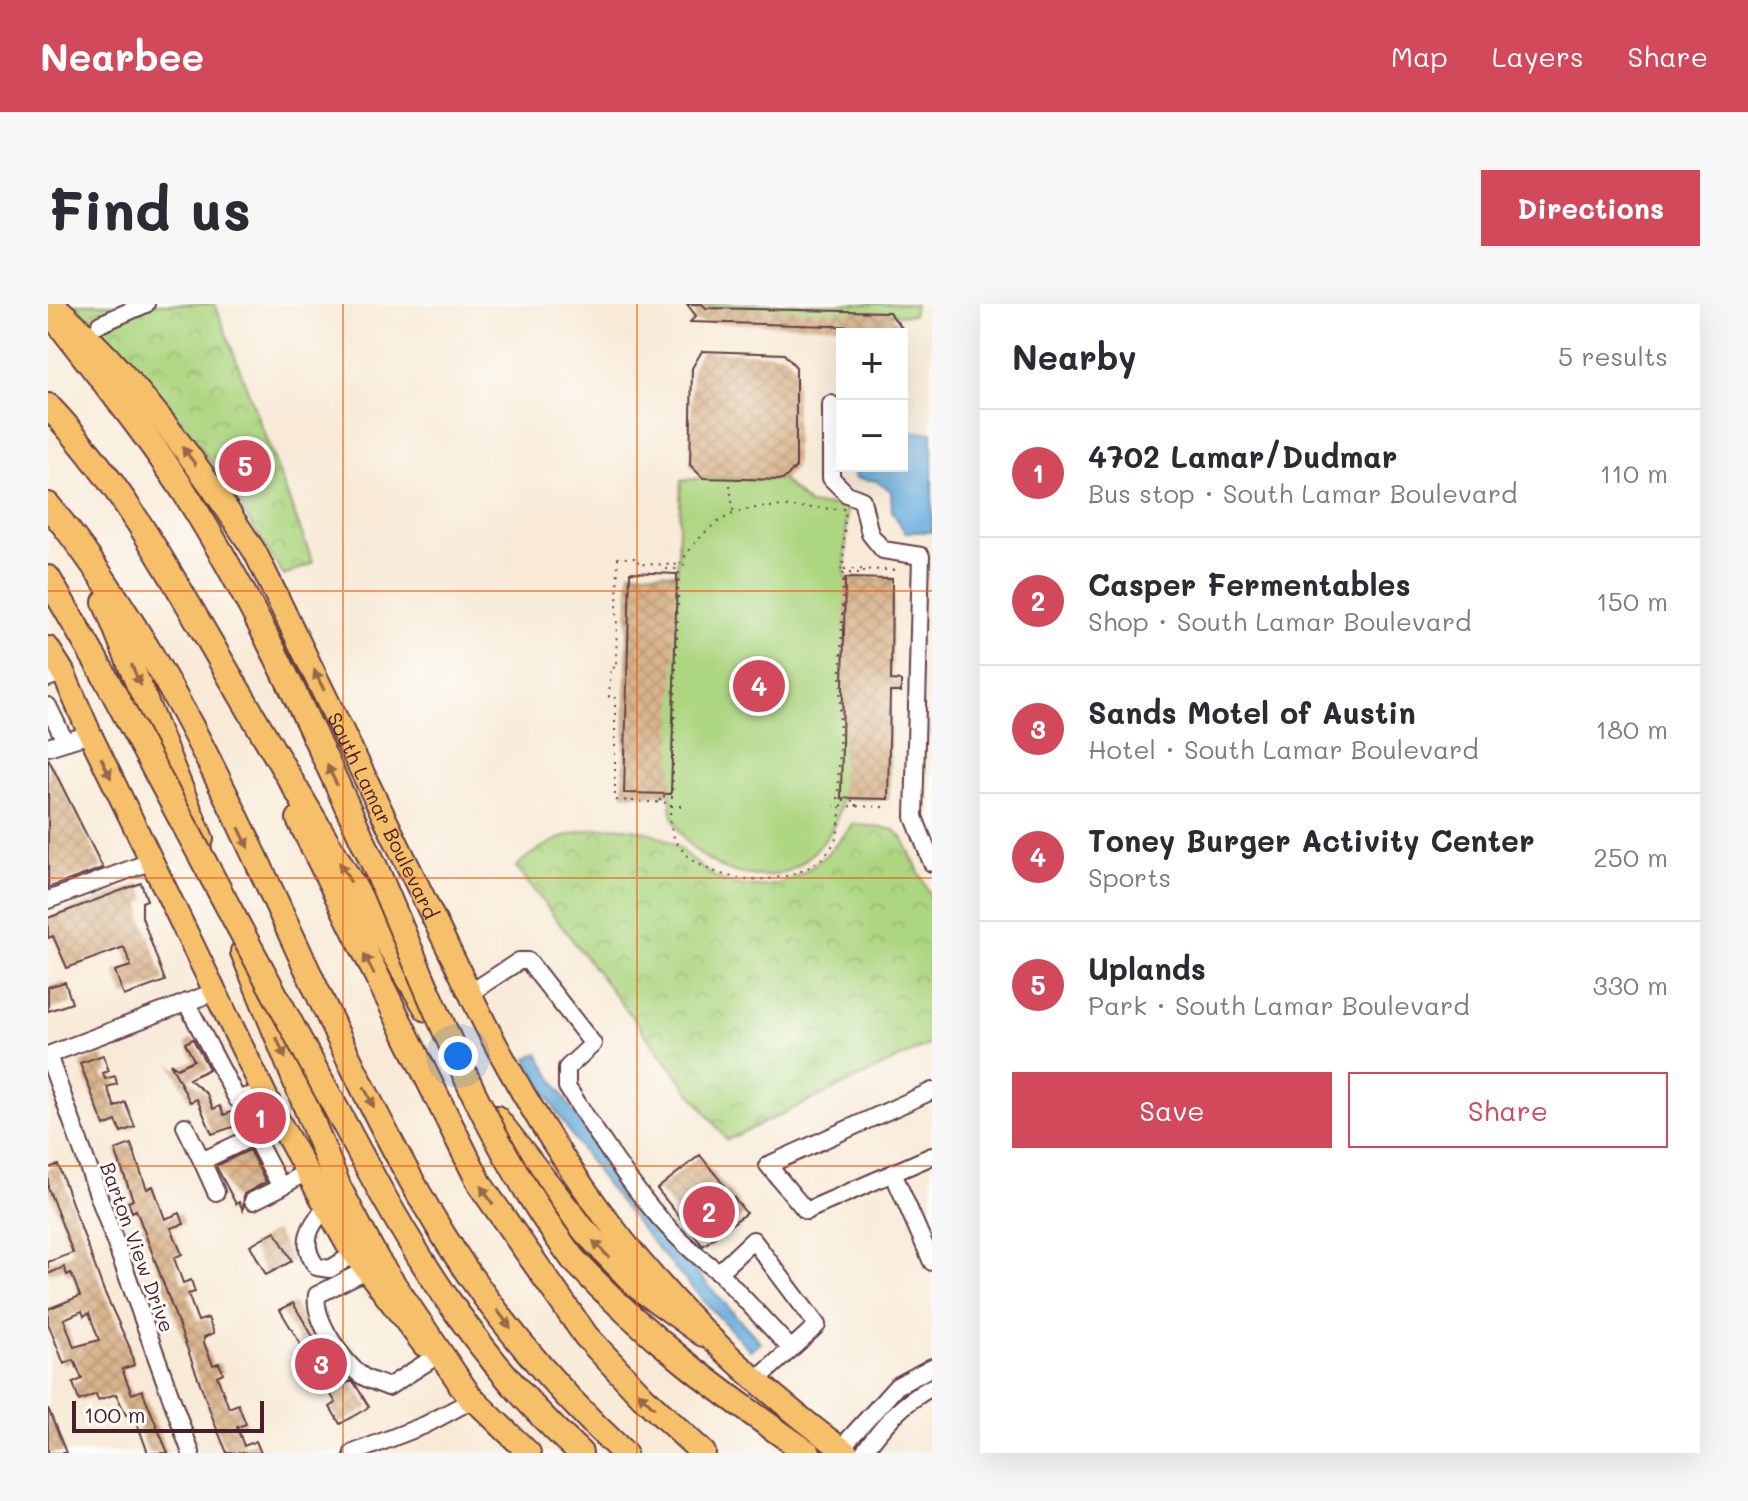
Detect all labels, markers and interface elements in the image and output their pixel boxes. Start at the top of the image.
text: Nearbee [40,31,204,81]
text: Map [1391,38,1448,74]
text: Layers [1492,38,1584,74]
text: Share [1628,38,1708,74]
button: Directions [1481,170,1700,246]
text: Find us [48,172,251,245]
map controls [836,328,908,472]
button: + [836,328,908,400]
text: Nearby [1012,334,1137,379]
text: 5 results [1558,339,1668,373]
button: − [836,400,908,472]
pin: 5 [219,436,271,496]
text: 4702 Lamar/Dudmar [1088,436,1397,476]
one-way arrow [182,446,198,466]
text: 1 [1032,456,1044,490]
text: 110 m [1600,456,1668,490]
text: Bus stop · South Lamar Boulevard [1088,476,1518,510]
text: Casper Fermentables [1088,564,1411,604]
text: 2 [1031,584,1045,618]
text: 150 m [1596,584,1668,618]
text: Shop · South Lamar Boulevard [1088,604,1472,638]
pin: 4 [733,656,785,716]
one-way arrow [129,664,142,687]
one-way arrow [312,669,326,692]
text: Sands Motel of Austin [1088,692,1416,732]
street label: South Lamar Boulevard [322,708,445,923]
text: 3 [1030,712,1046,746]
text: 180 m [1596,712,1668,746]
text: Hotel · South Lamar Boulevard [1088,732,1479,766]
one-way arrow [100,756,113,779]
one-way arrow [325,763,339,787]
text: Toney Burger Activity Center [1088,820,1535,860]
one-way arrow [237,826,251,849]
text: 4 [1030,840,1046,874]
text: 250 m [1593,840,1668,874]
text: Sports [1088,860,1171,894]
one-way arrow [339,861,352,884]
text: Uplands [1088,948,1206,988]
one-way arrow [362,952,375,975]
text: 5 [1030,968,1046,1002]
text: 330 m [1592,968,1668,1002]
text: Park · South Lamar Boulevard [1088,988,1470,1022]
one-way arrow [274,1036,287,1060]
your location [438,1036,478,1076]
button: Save [1012,1072,1332,1148]
button: Share [1348,1072,1668,1148]
one-way arrow [362,1085,376,1109]
pin: 1 [234,1088,286,1148]
street label: Barton View Drive [95,1158,181,1336]
pin: 2 [683,1182,735,1242]
one-way arrow [480,1184,494,1206]
one-way arrow [592,1239,610,1258]
one-way arrow [495,1309,511,1329]
pin: 3 [295,1334,347,1394]
one-way arrow [637,1391,656,1410]
scale bar [72,1397,264,1433]
text: 100 m [84,1400,146,1429]

